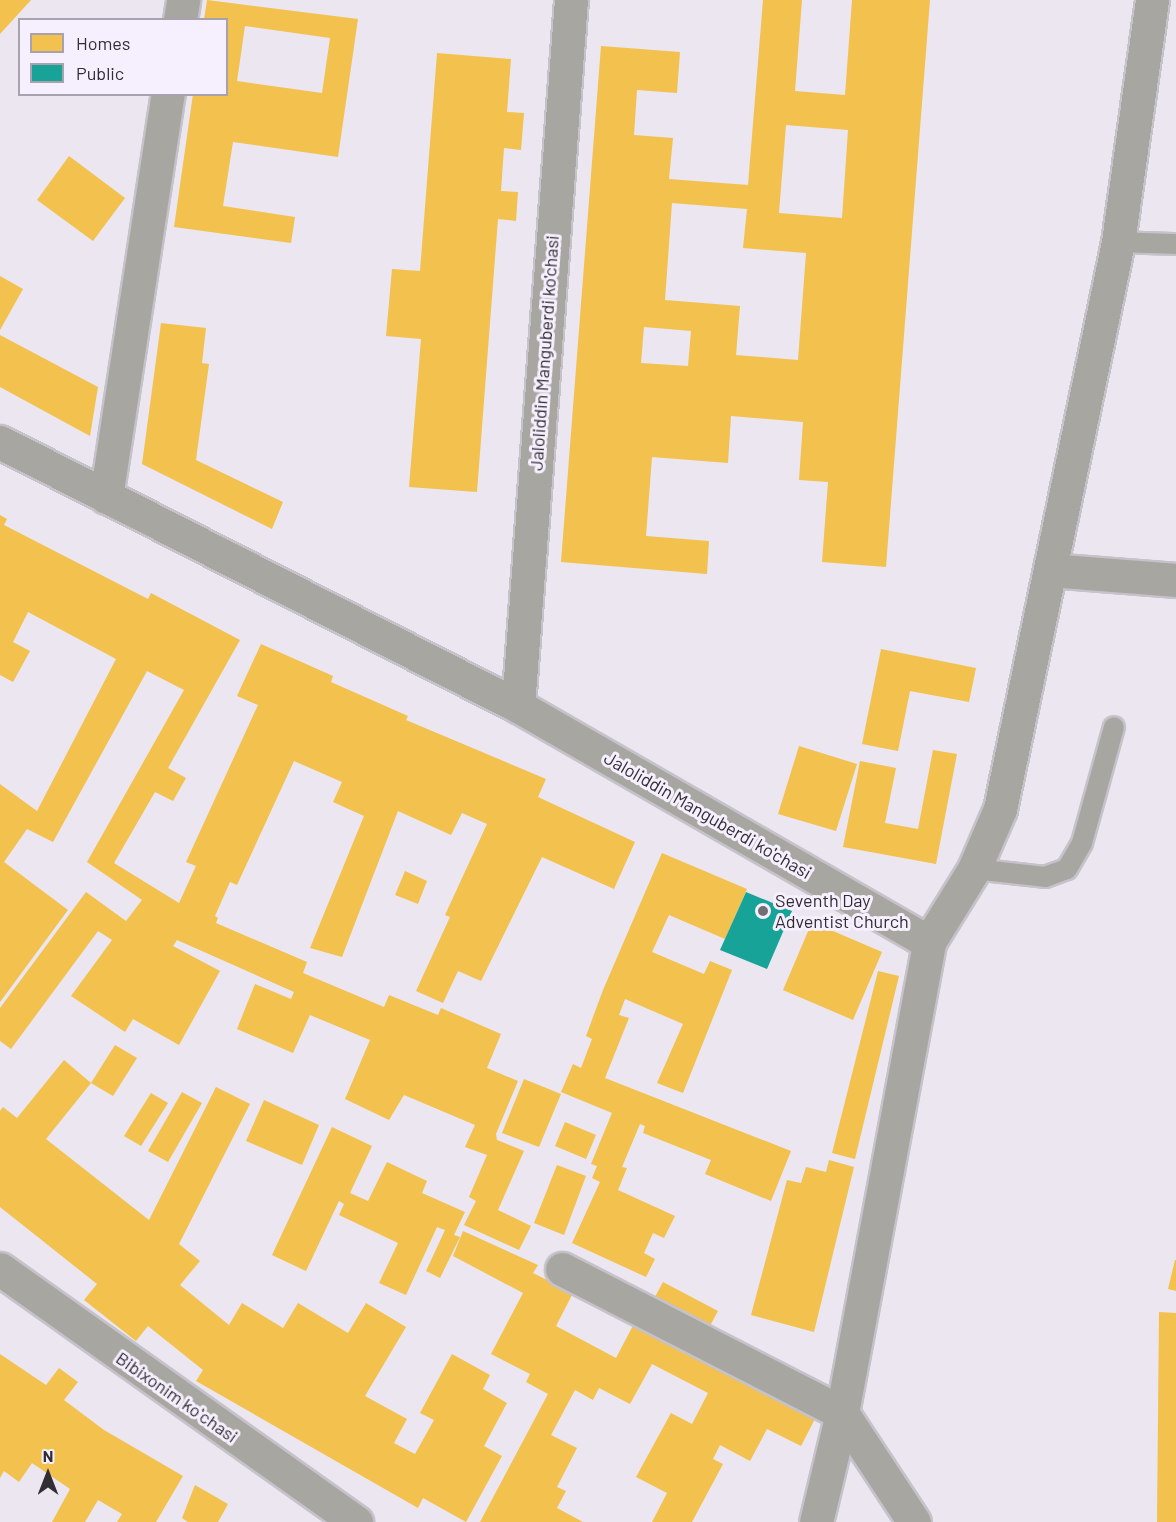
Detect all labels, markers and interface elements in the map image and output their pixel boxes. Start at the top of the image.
legend [18,18,228,96]
text: Homes [76,32,130,54]
text: Public [76,62,124,84]
street label: Jaloliddin Manguberdi ko'chasi [525,235,563,471]
street label: Jaloliddin Manguberdi ko'chasi [600,747,816,883]
place label: Seventh Day Adventist Church [775,890,909,932]
marker: Seventh Day Adventist Church [756,904,770,918]
street label: Bibixonim koʻchasi [112,1347,242,1447]
north arrow [18,1444,78,1504]
text: N [43,1446,53,1465]

